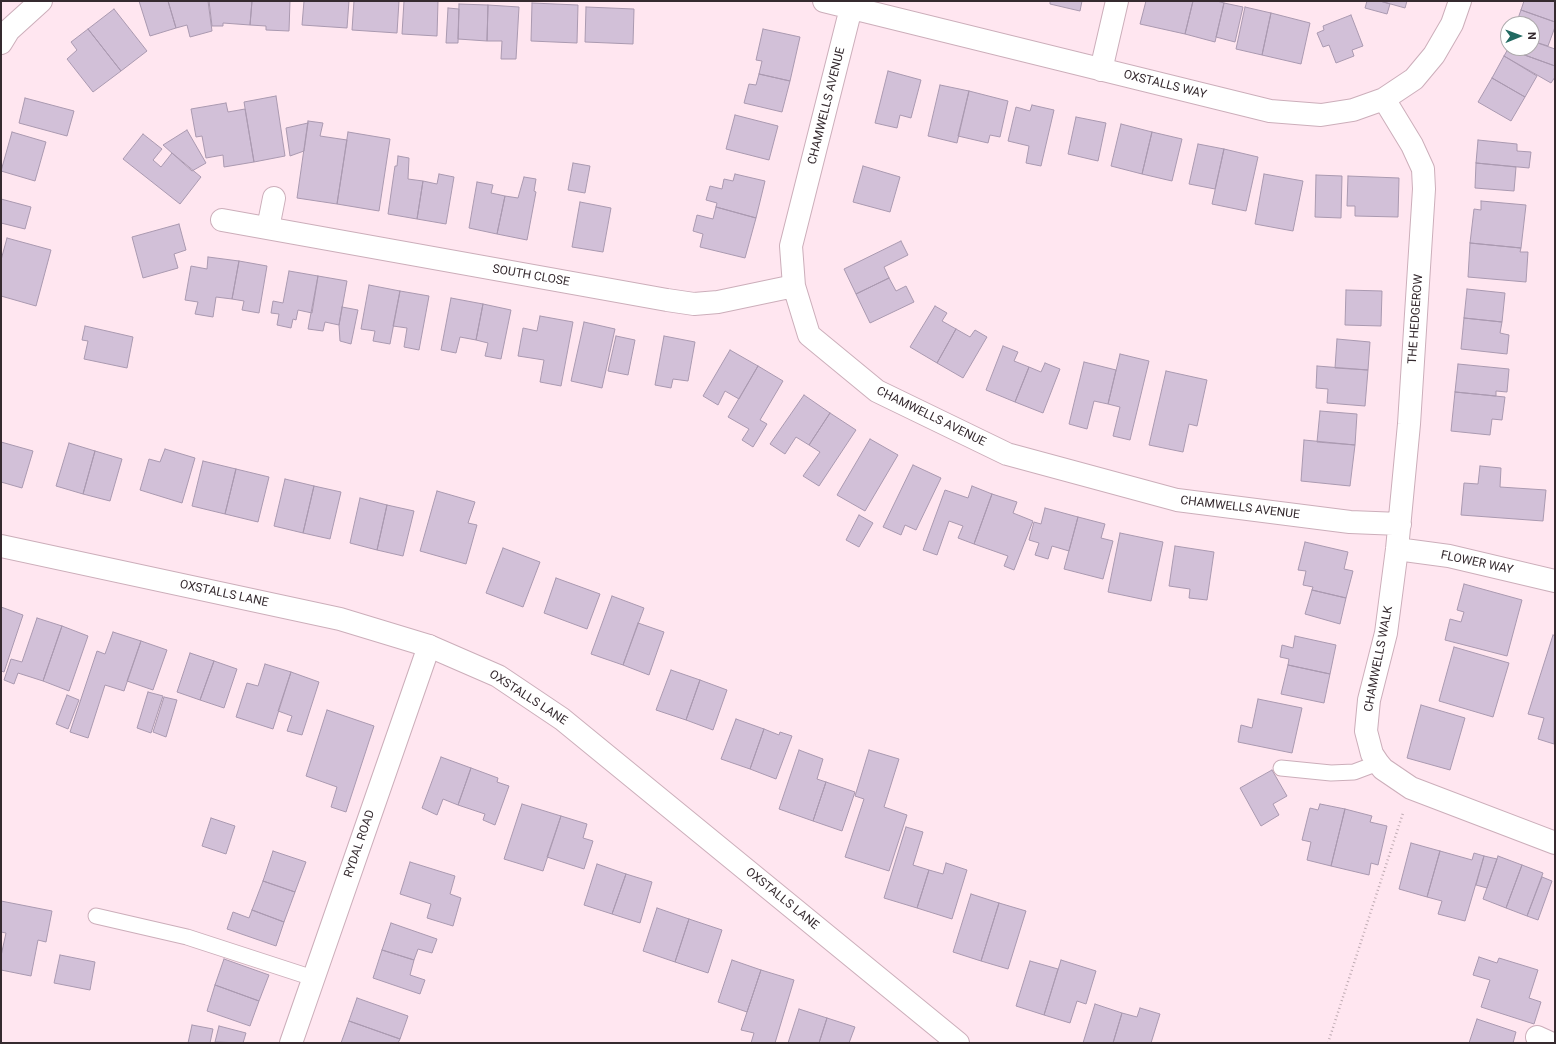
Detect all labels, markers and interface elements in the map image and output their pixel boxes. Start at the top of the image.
north arrow [1500,16,1540,56]
text: N [1525,32,1538,40]
street label: CHAMWELLS AVENUE [805,46,849,166]
street label: OXSTALLS WAY [1122,68,1208,102]
street label: SOUTH CLOSE [491,262,571,290]
street label: THE HEDGEROW [1406,274,1426,364]
street label: CHAMWELLS AVENUE [874,384,988,450]
street label: CHAMWELLS AVENUE [1179,494,1301,522]
street label: FLOWER WAY [1439,548,1515,578]
street label: OXSTALLS LANE [178,578,270,610]
street label: CHAMWELLS WALK [1362,605,1396,713]
street label: OXSTALLS LANE [486,667,570,729]
street label: RYDAL ROAD [342,808,378,880]
street label: OXSTALLS LANE [742,865,822,933]

